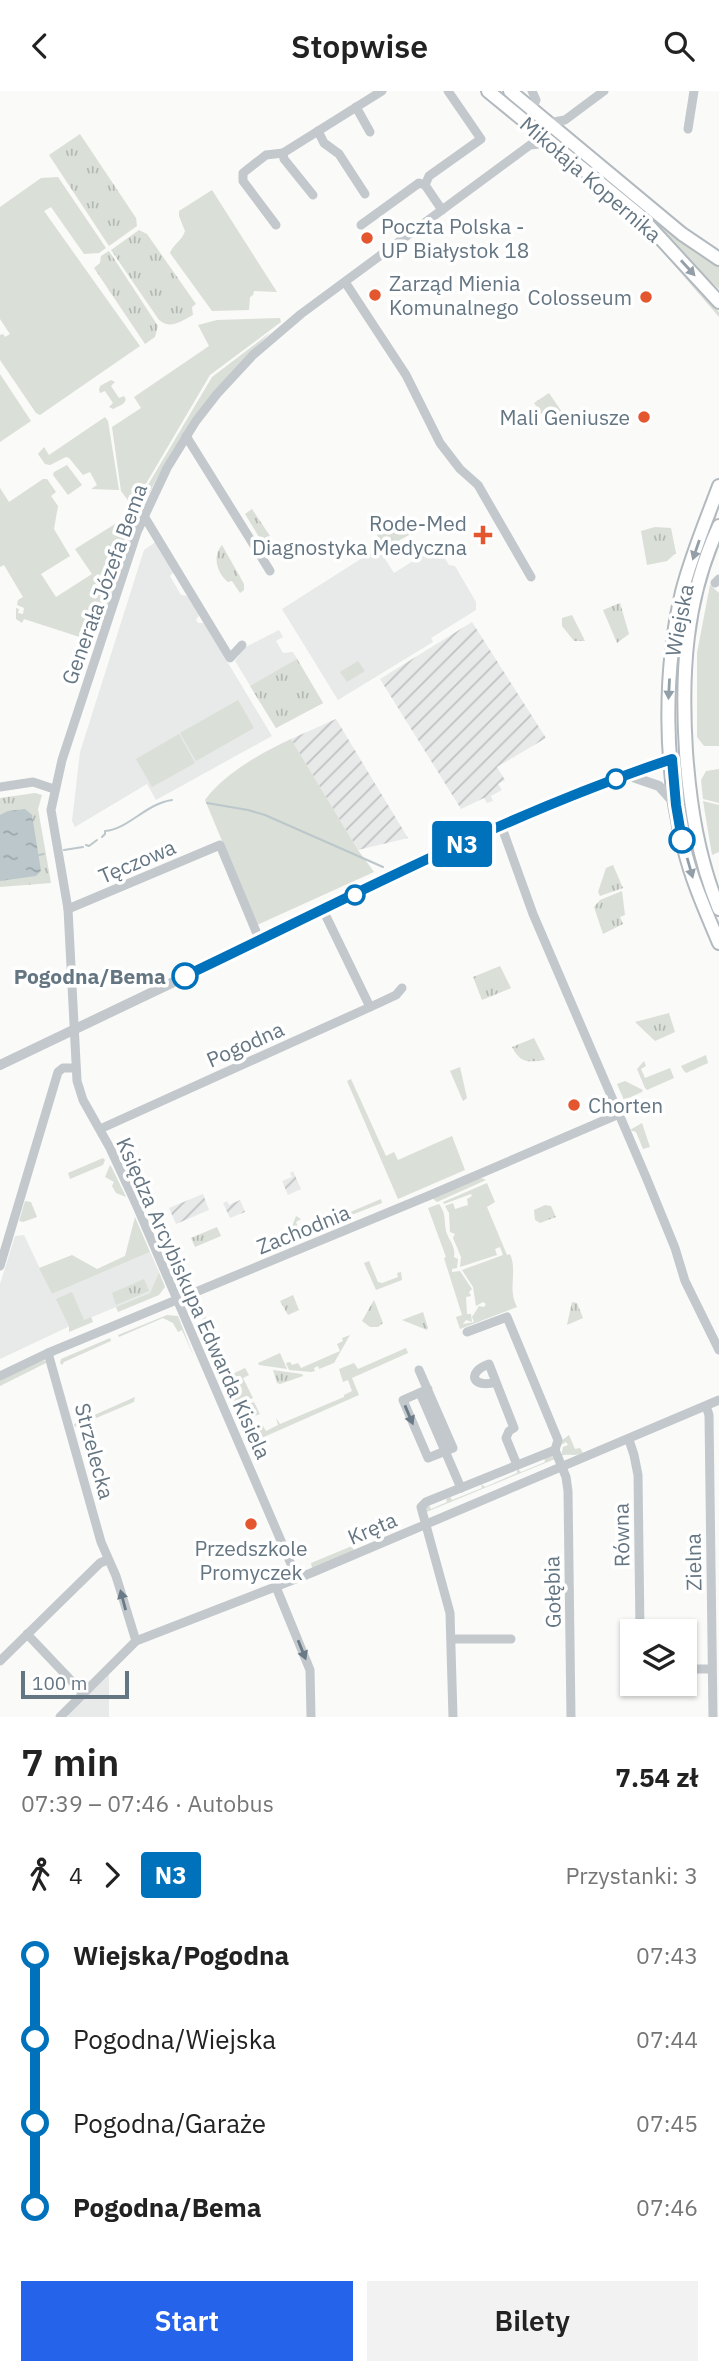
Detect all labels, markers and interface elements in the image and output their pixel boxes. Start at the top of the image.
text: Stopwise [291,25,428,67]
icon: back [21,27,59,65]
icon: search [660,27,698,65]
street label: Mikołaja Kopernika [514,110,668,248]
place label: Poczta Polska - UP Białystok 18 [381,212,529,264]
marker: Poczta Polska - UP Białystok 18 [359,230,375,246]
one-way arrow [680,259,696,277]
place label: Zarząd Mienia Komunalnego [389,269,520,321]
place label: Colosseum [528,283,632,311]
marker: Zarząd Mienia Komunalnego [367,287,383,303]
marker: Colosseum [638,289,654,305]
place label: Mali Geniusze [500,403,630,431]
marker: Mali Geniusze [636,409,652,425]
street label: Generała Józefa Bema [55,480,153,688]
place label: Rode-Med Diagnostyka Medyczna [252,509,467,561]
marker: Rode-Med Diagnostyka Medyczna [473,525,493,545]
one-way arrow [690,539,701,560]
street label: Wiejska [658,581,700,659]
one-way arrow [664,678,675,700]
unlabelled marker [606,769,626,789]
line badge: N3 [430,821,494,867]
unlabelled marker [669,827,695,853]
text: N3 [446,828,478,860]
street label: Tęczowa [94,832,180,890]
one-way arrow [685,858,695,879]
unlabelled marker [345,885,365,905]
place label: Pogodna/Bema [14,962,166,990]
marker: Pogodna/Bema [172,963,198,989]
street label: Pogodna [202,1015,288,1073]
place label: Chorten [588,1091,663,1119]
marker: Chorten [566,1097,582,1113]
street label: Księdza Arcybiskupa Edwarda Kisiela [110,1133,278,1463]
street label: Zachodnia [252,1198,354,1260]
street label: Strzelecka [69,1400,121,1502]
one-way arrow [404,1404,415,1425]
street label: Równa [606,1503,636,1567]
street label: Kręta [343,1505,401,1551]
marker: Przedszkole Promyczek [243,1516,259,1532]
street label: Zielna [678,1533,708,1591]
place label: Przedszkole Promyczek [195,1534,307,1586]
street label: Gołębia [537,1556,567,1628]
one-way arrow [118,1589,128,1610]
map controls [620,1619,697,1696]
button: layers [620,1619,697,1696]
one-way arrow [297,1640,308,1661]
scale bar [21,1668,130,1700]
text: 100 m [32,1671,87,1695]
text: 7 min [21,1737,119,1786]
text: 7.54 zł [615,1760,698,1794]
text: 07:39 – 07:46 · Autobus [21,1788,274,1818]
icon: walk [21,1856,59,1894]
icon: forward [93,1856,131,1894]
text: N3 [155,1859,187,1891]
text: 4 [69,1860,83,1890]
text: Przystanki: 3 [566,1860,698,1890]
text: Wiejska/Pogodna [73,1938,289,1972]
text: 07:43 [636,1940,698,1970]
text: Pogodna/Wiejska [73,2022,276,2056]
text: 07:44 [636,2024,698,2054]
text: Pogodna/Garaże [73,2106,266,2140]
text: 07:45 [636,2108,698,2138]
text: Pogodna/Bema [73,2190,262,2224]
text: 07:46 [636,2192,698,2222]
button: Start [21,2281,353,2361]
button: Bilety [367,2281,698,2361]

